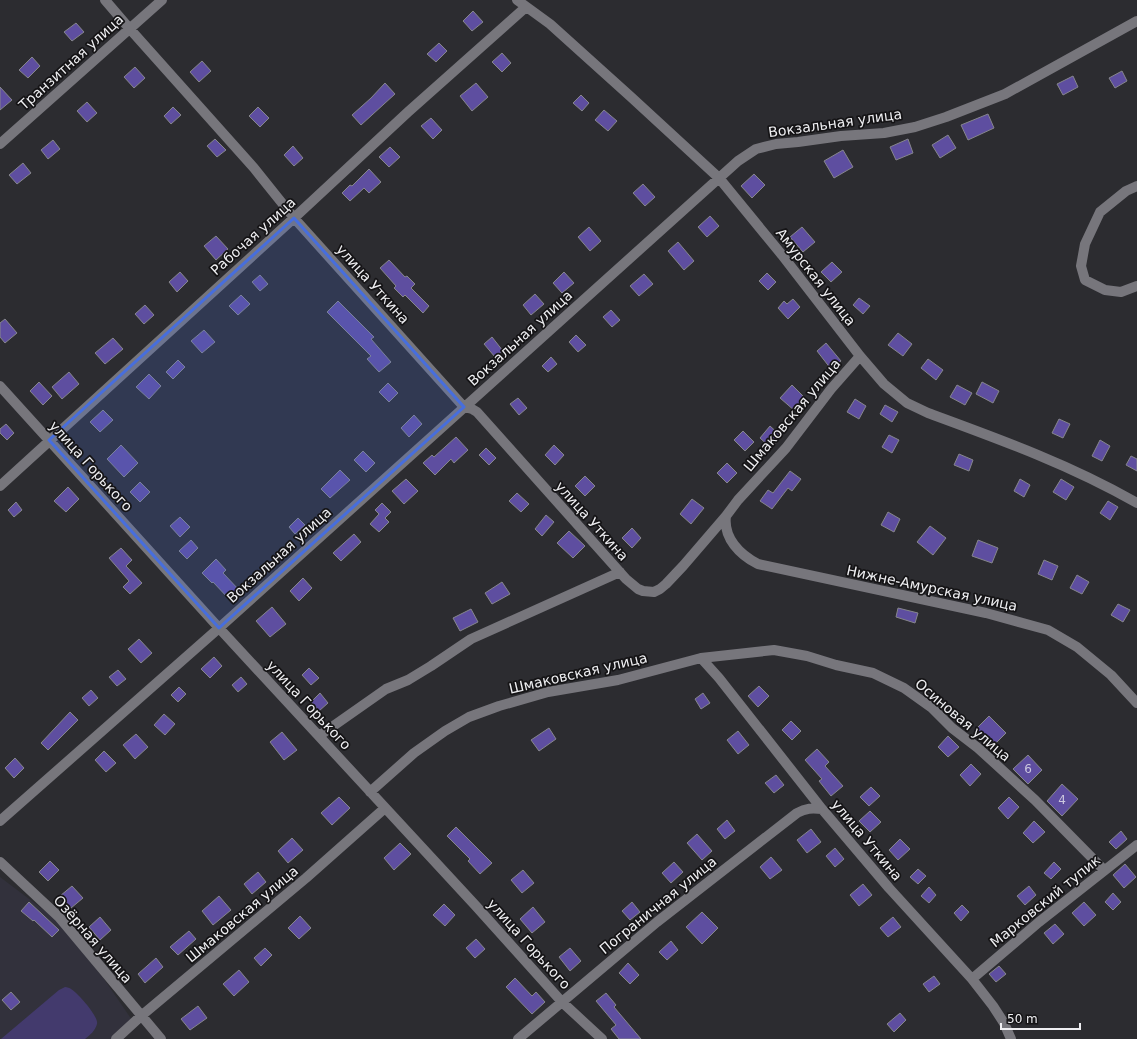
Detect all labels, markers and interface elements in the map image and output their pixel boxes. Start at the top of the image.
street label: Транзитная улица [15,11,126,114]
street label: Вокзальная улица [767,106,903,140]
street label: Рабочая улица [207,194,299,278]
street label: Амурская улица [773,225,859,329]
street label: улица Уткина [333,241,413,327]
street label: Вокзальная улица [465,287,575,389]
street label: Шмаковская улица [740,356,844,474]
street label: улица Горького [46,418,136,514]
street label: улица Уткина [552,478,632,564]
street label: Вокзальная улица [224,504,334,606]
street label: Нижне-Амурская улица [845,562,1019,614]
street label: Шмаковская улица [507,649,649,697]
street label: улица Горького [264,657,354,753]
street label: Осиновая улица [912,675,1014,765]
house number: 6 [1024,762,1032,776]
house number: 4 [1058,793,1066,807]
street label: улица Уткина [828,796,906,884]
street label: Марковский тупик [987,852,1103,950]
street label: Пограничная улица [596,853,720,957]
street label: Шмаковская улица [183,862,301,966]
street label: Озёрная улица [51,892,135,986]
street label: улица Горького [484,896,574,992]
scale bar [1001,1005,1080,1031]
text: 50 m [1007,1012,1038,1026]

